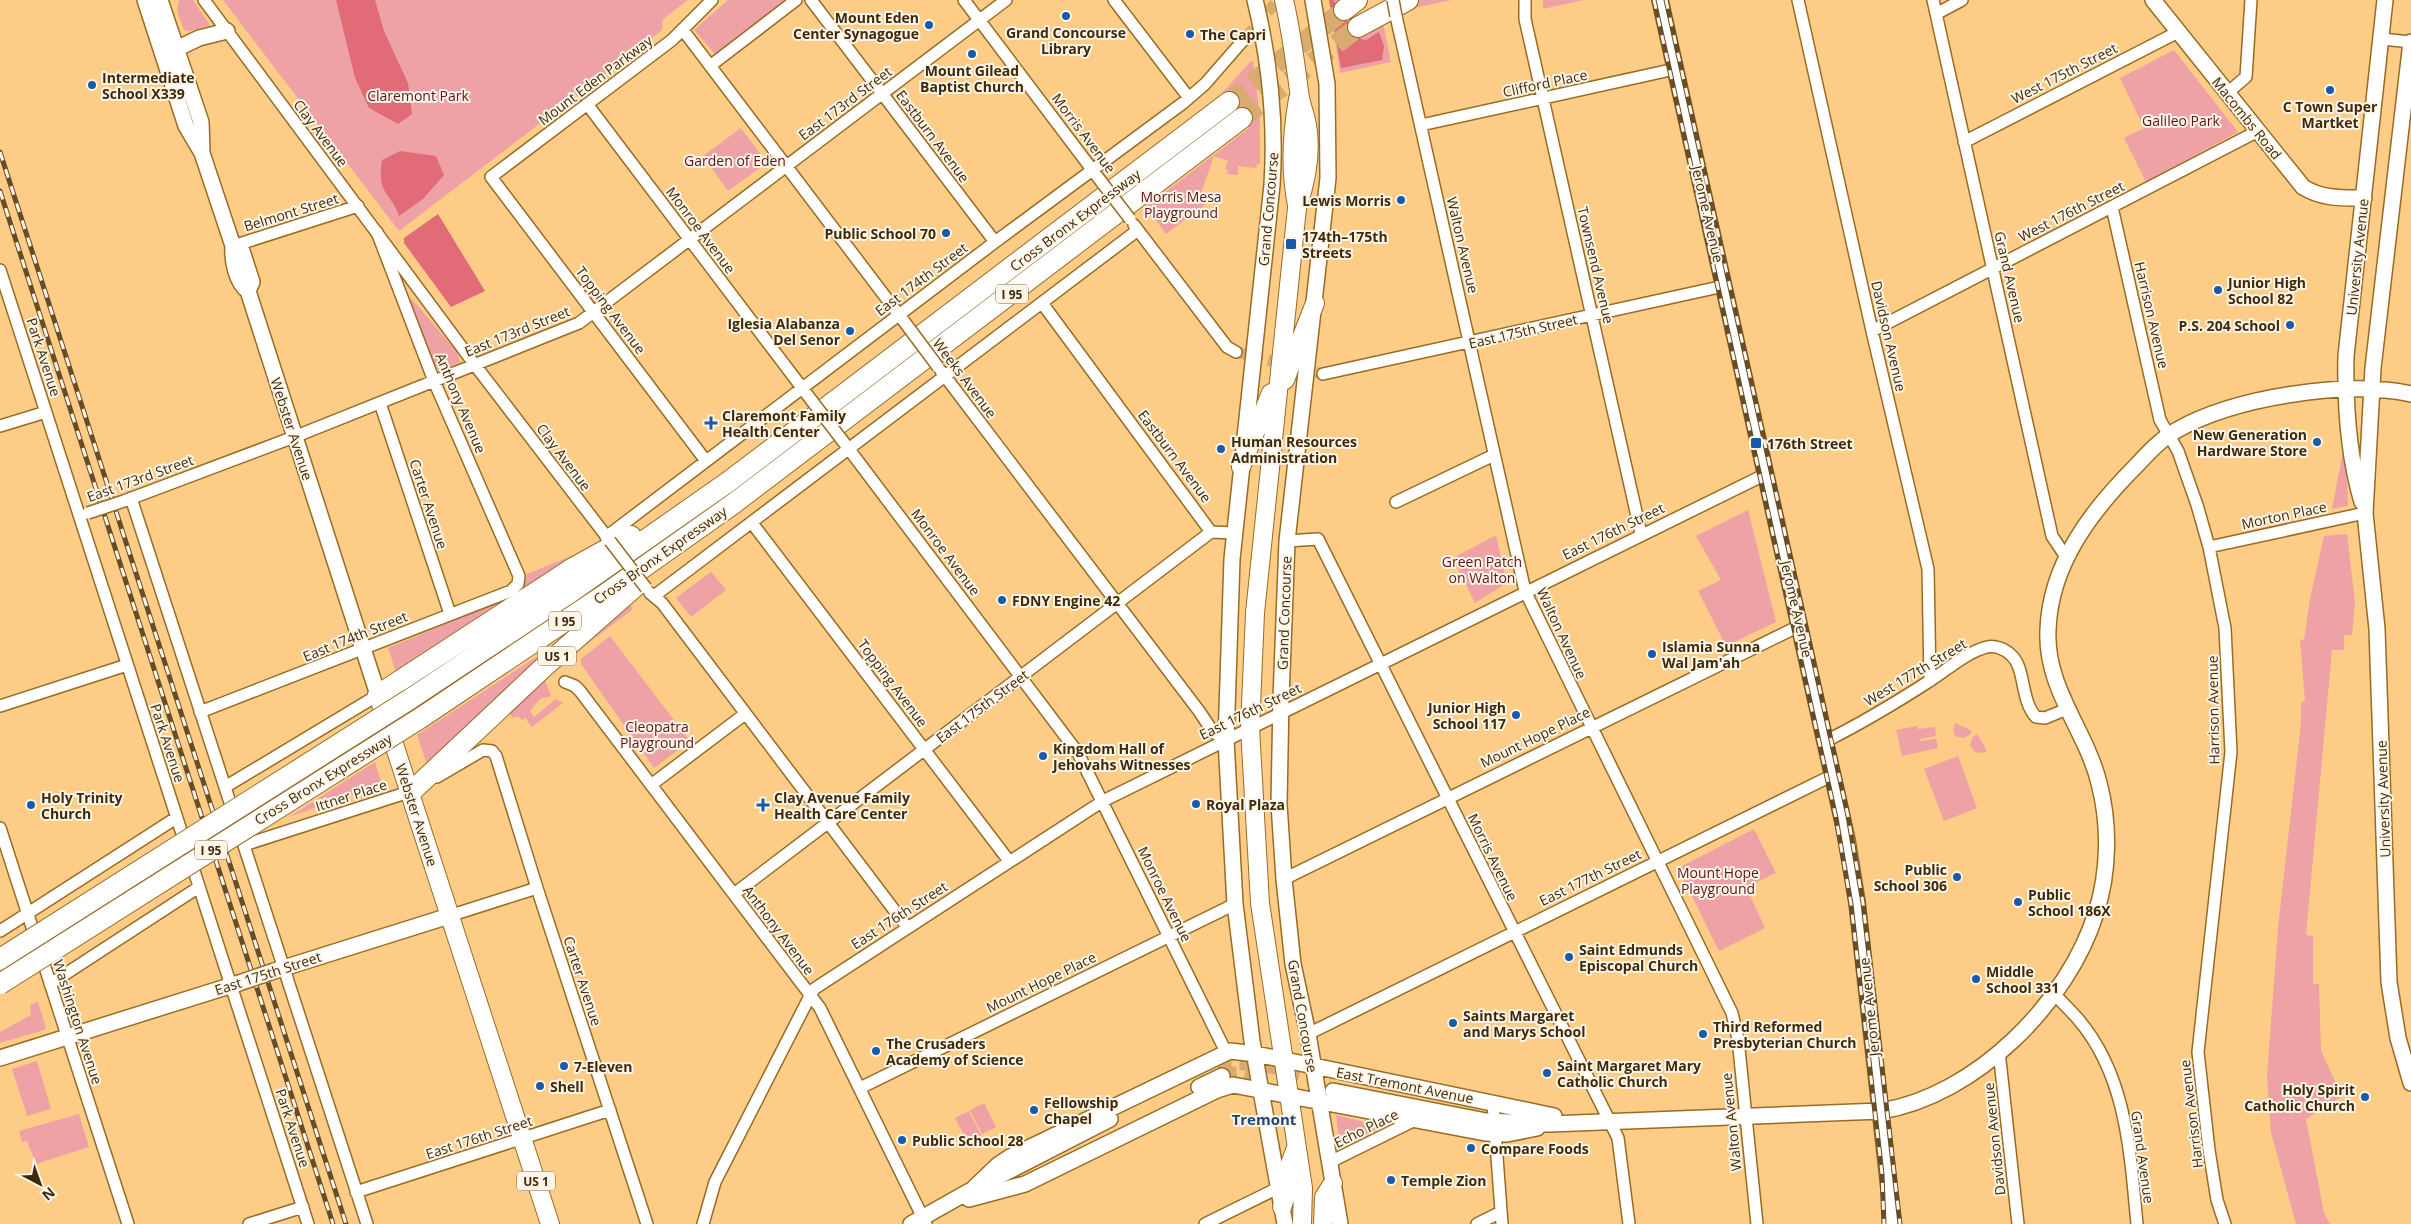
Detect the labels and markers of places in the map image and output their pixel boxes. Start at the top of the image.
place label: Mount Eden Center Synagogue [793,8,919,43]
marker: Grand Concourse Library [1060,10,1072,22]
marker: Mount Eden Center Synagogue [923,19,935,31]
place label: Grand Concourse Library [1006,23,1126,58]
place label: The Capri [1200,25,1266,44]
marker: The Capri [1184,28,1196,40]
marker: Mount Gilead Baptist Church [966,48,978,60]
place label: Mount Gilead Baptist Church [920,61,1024,96]
place label: Intermediate School X339 [102,68,195,103]
marker: Intermediate School X339 [86,79,98,91]
marker: C Town Super Martket [2324,84,2336,96]
place label: C Town Super Martket [2283,97,2378,132]
place label: Lewis Morris [1302,191,1391,210]
marker: Lewis Morris [1395,194,1407,206]
place label: Public School 70 [824,224,936,243]
marker: Public School 70 [940,227,952,239]
place label: 174th–175th Streets [1302,227,1388,262]
marker: 174th–175th Streets [1284,237,1298,251]
place label: Junior High School 82 [2226,273,2306,308]
marker: Junior High School 82 [2212,284,2224,296]
place label: Iglesia Alabanza Del Senor [727,314,841,349]
place label: P.S. 204 School [2179,316,2280,335]
marker: P.S. 204 School [2284,319,2296,331]
marker: Iglesia Alabanza Del Senor [844,325,856,337]
place label: Claremont Family Health Center [722,406,846,441]
marker: Claremont Family Health Center [704,416,718,430]
place label: New Generation Hardware Store [2193,425,2307,460]
place label: Human Resources Administration [1231,432,1357,467]
place label: 176th Street [1767,434,1853,453]
marker: 176th Street [1749,436,1763,450]
marker: New Generation Hardware Store [2311,436,2323,448]
marker: Human Resources Administration [1215,443,1227,455]
place label: FDNY Engine 42 [1012,591,1120,610]
marker: FDNY Engine 42 [996,594,1008,606]
place label: Islamia Sunna Wal Jam'ah [1662,637,1760,672]
marker: Islamia Sunna Wal Jam'ah [1646,648,1658,660]
place label: Junior High School 117 [1426,698,1506,733]
marker: Junior High School 117 [1510,709,1522,721]
place label: Kingdom Hall of Jehovahs Witnesses [1051,739,1191,774]
marker: Kingdom Hall of Jehovahs Witnesses [1037,750,1049,762]
place label: Holy Trinity Church [41,788,123,823]
place label: Clay Avenue Family Health Care Center [774,788,910,823]
place label: Royal Plaza [1206,795,1285,814]
marker: Clay Avenue Family Health Care Center [756,798,770,812]
marker: Royal Plaza [1190,798,1202,810]
marker: Holy Trinity Church [25,799,37,811]
place label: Public School 306 [1874,860,1947,895]
marker: Public School 306 [1951,871,1963,883]
place label: Public School 186X [2028,885,2111,920]
marker: Public School 186X [2012,896,2024,908]
place label: Saint Edmunds Episcopal Church [1579,940,1698,975]
marker: Saint Edmunds Episcopal Church [1563,951,1575,963]
place label: Middle School 331 [1986,962,2059,997]
marker: Middle School 331 [1970,973,1982,985]
place label: Saints Margaret and Marys School [1463,1006,1585,1041]
marker: Saints Margaret and Marys School [1447,1017,1459,1029]
place label: Third Reformed Presbyterian Church [1713,1017,1857,1052]
marker: Third Reformed Presbyterian Church [1697,1028,1709,1040]
place label: The Crusaders Academy of Science [886,1034,1024,1069]
marker: The Crusaders Academy of Science [870,1045,882,1057]
place label: Saint Margaret Mary Catholic Church [1557,1056,1701,1091]
place label: 7-Eleven [574,1057,632,1076]
marker: 7-Eleven [558,1060,570,1072]
marker: Saint Margaret Mary Catholic Church [1541,1067,1553,1079]
place label: Shell [550,1077,584,1096]
marker: Shell [534,1080,546,1092]
place label: Holy Spirit Catholic Church [2244,1080,2355,1115]
marker: Holy Spirit Catholic Church [2359,1091,2371,1103]
place label: Fellowship Chapel [1044,1093,1119,1128]
marker: Fellowship Chapel [1028,1104,1040,1116]
place label: Public School 28 [912,1131,1024,1150]
marker: Public School 28 [896,1134,908,1146]
place label: Compare Foods [1481,1139,1589,1158]
marker: Compare Foods [1465,1142,1477,1154]
place label: Temple Zion [1401,1171,1486,1190]
marker: Temple Zion [1385,1174,1397,1186]

